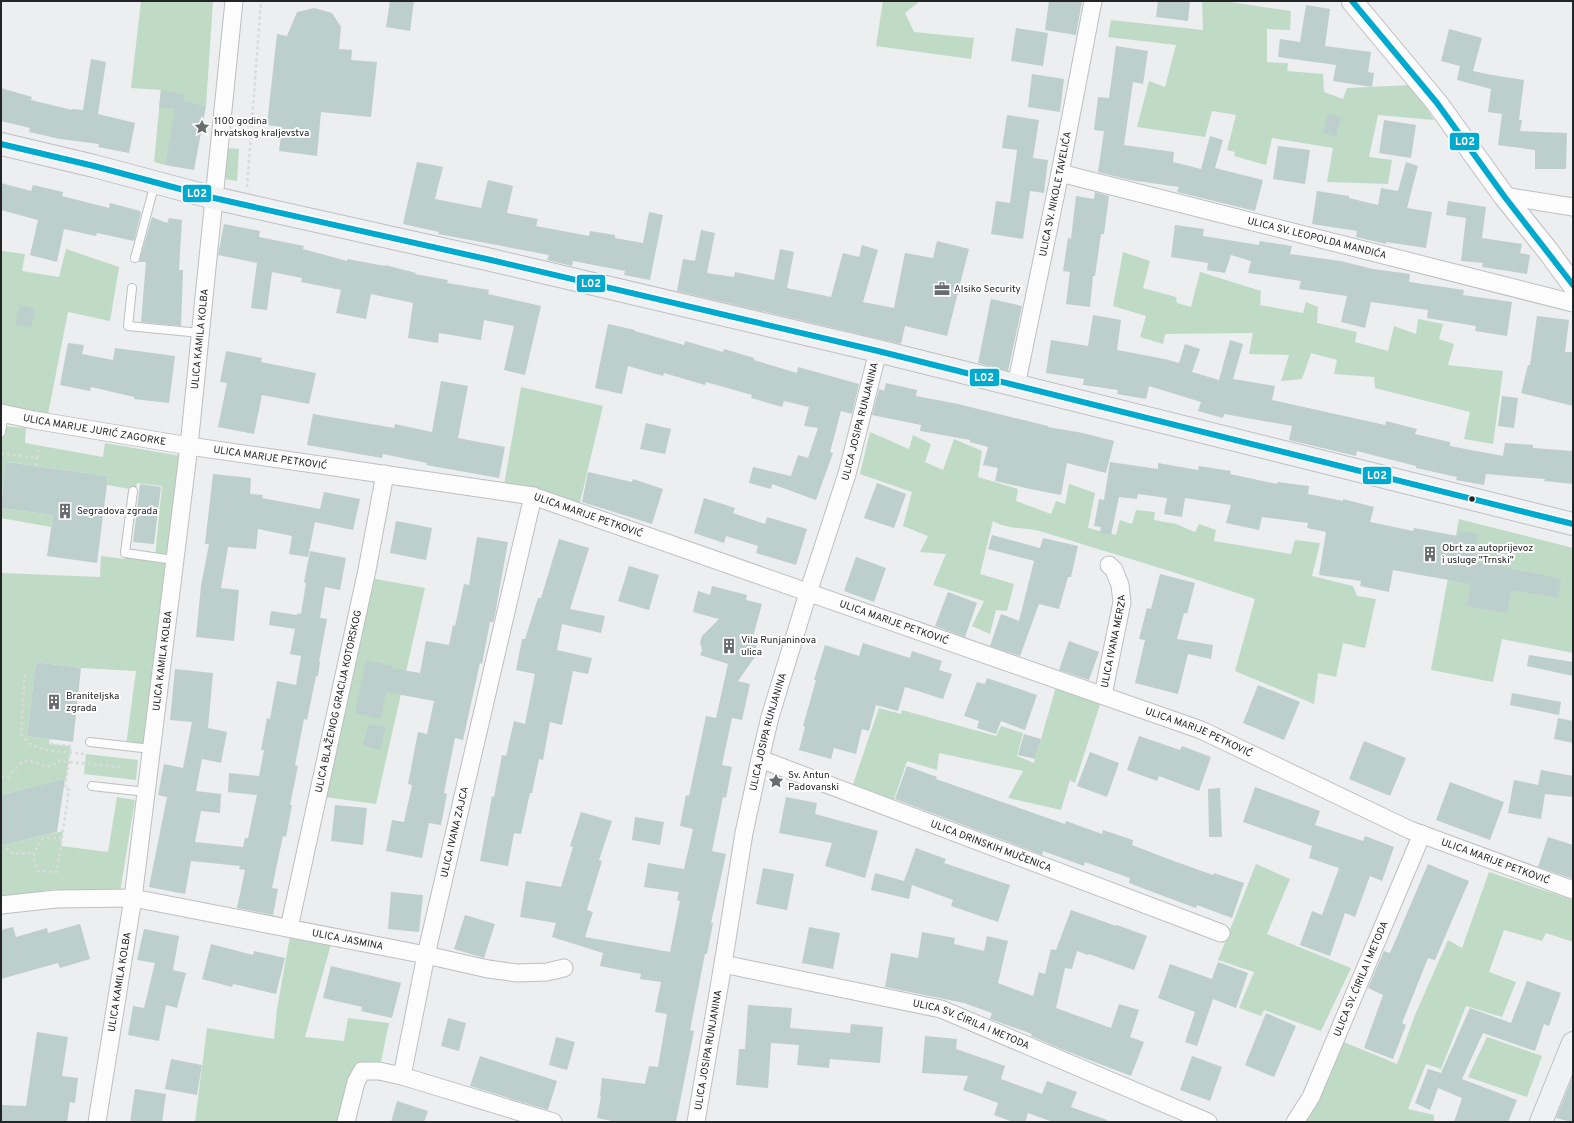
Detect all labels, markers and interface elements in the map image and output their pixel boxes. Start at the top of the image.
place label: 1100 godina hrvatskog kraljevstva [214,115,309,140]
place icon: 1100 godina hrvatskog kraljevstva [193,118,211,136]
street label: ULICA SV. NIKOLE TAVELIĆA [1036,130,1074,258]
line badge: L02 [1449,132,1480,151]
text: L02 [1455,135,1475,149]
line badge: L02 [182,184,212,203]
text: L02 [187,187,207,201]
street label: ULICA SV. LEOPOLDA MANDIĆA [1246,214,1388,262]
line badge: L02 [576,274,606,293]
text: L02 [581,277,601,291]
office icon: Alsiko Security [933,280,951,298]
place label: Alsiko Security [954,283,1021,296]
street label: ULICA KAMILA KOLBA [188,288,211,390]
street label: ULICA JOSIPA RUNJANINA [839,361,881,482]
line badge: L02 [969,368,1000,387]
text: L02 [974,371,994,385]
street label: ULICA MARIJE JURIĆ ZAGORKE [22,411,167,449]
street label: ULICA MARIJE PETKOVIĆ [212,443,328,473]
line badge: L02 [1362,466,1392,485]
text: L02 [1367,469,1387,483]
street label: ULICA MARIJE PETKOVIĆ [532,490,645,540]
unlabelled marker [1467,494,1477,504]
building icon: Segradova zgrada [56,502,74,520]
place label: Segradova zgrada [77,505,157,518]
place label: Obrt za autoprijevoz i usluge "Trnski" [1442,542,1533,567]
building icon: Obrt za autoprijevoz i usluge "Trnski" [1421,545,1439,563]
street label: ULICA IVANA MERZA [1098,594,1129,689]
street label: ULICA MARIJE PETKOVIĆ [838,597,950,648]
street label: ULICA BLAŽENOG GRACIJA KOTORSKOG [312,609,365,794]
street label: ULICA KAMILA KOLBA [150,610,175,712]
place label: Vila Runjaninova ulica [741,634,816,659]
building icon: Vila Runjaninova ulica [720,637,738,655]
street label: ULICA JOSIPA RUNJANINA [747,671,790,792]
place label: Braniteljska zgrada [66,690,119,715]
building icon: Braniteljska zgrada [45,693,63,711]
street label: ULICA MARIJE PETKOVIĆ [1143,704,1254,760]
place label: Sv. Antun Padovanski [788,769,839,794]
place icon: Sv. Antun Padovanski [767,772,785,790]
street label: ULICA IVANA ZAJCA [438,785,472,879]
street label: ULICA DRINSKIH MUČENICA [929,817,1054,875]
street label: ULICA MARIJE PETKOVIĆ [1439,835,1552,887]
street label: ULICA SV. ĆIRILA I METODA [1331,919,1391,1039]
street label: ULICA JASMINA [311,926,385,953]
street label: ULICA KAMILA KOLBA [105,931,134,1033]
street label: ULICA JOSIPA RUNJANINA [692,989,725,1111]
street label: ULICA SV. ĆIRILA I METODA [911,997,1032,1052]

